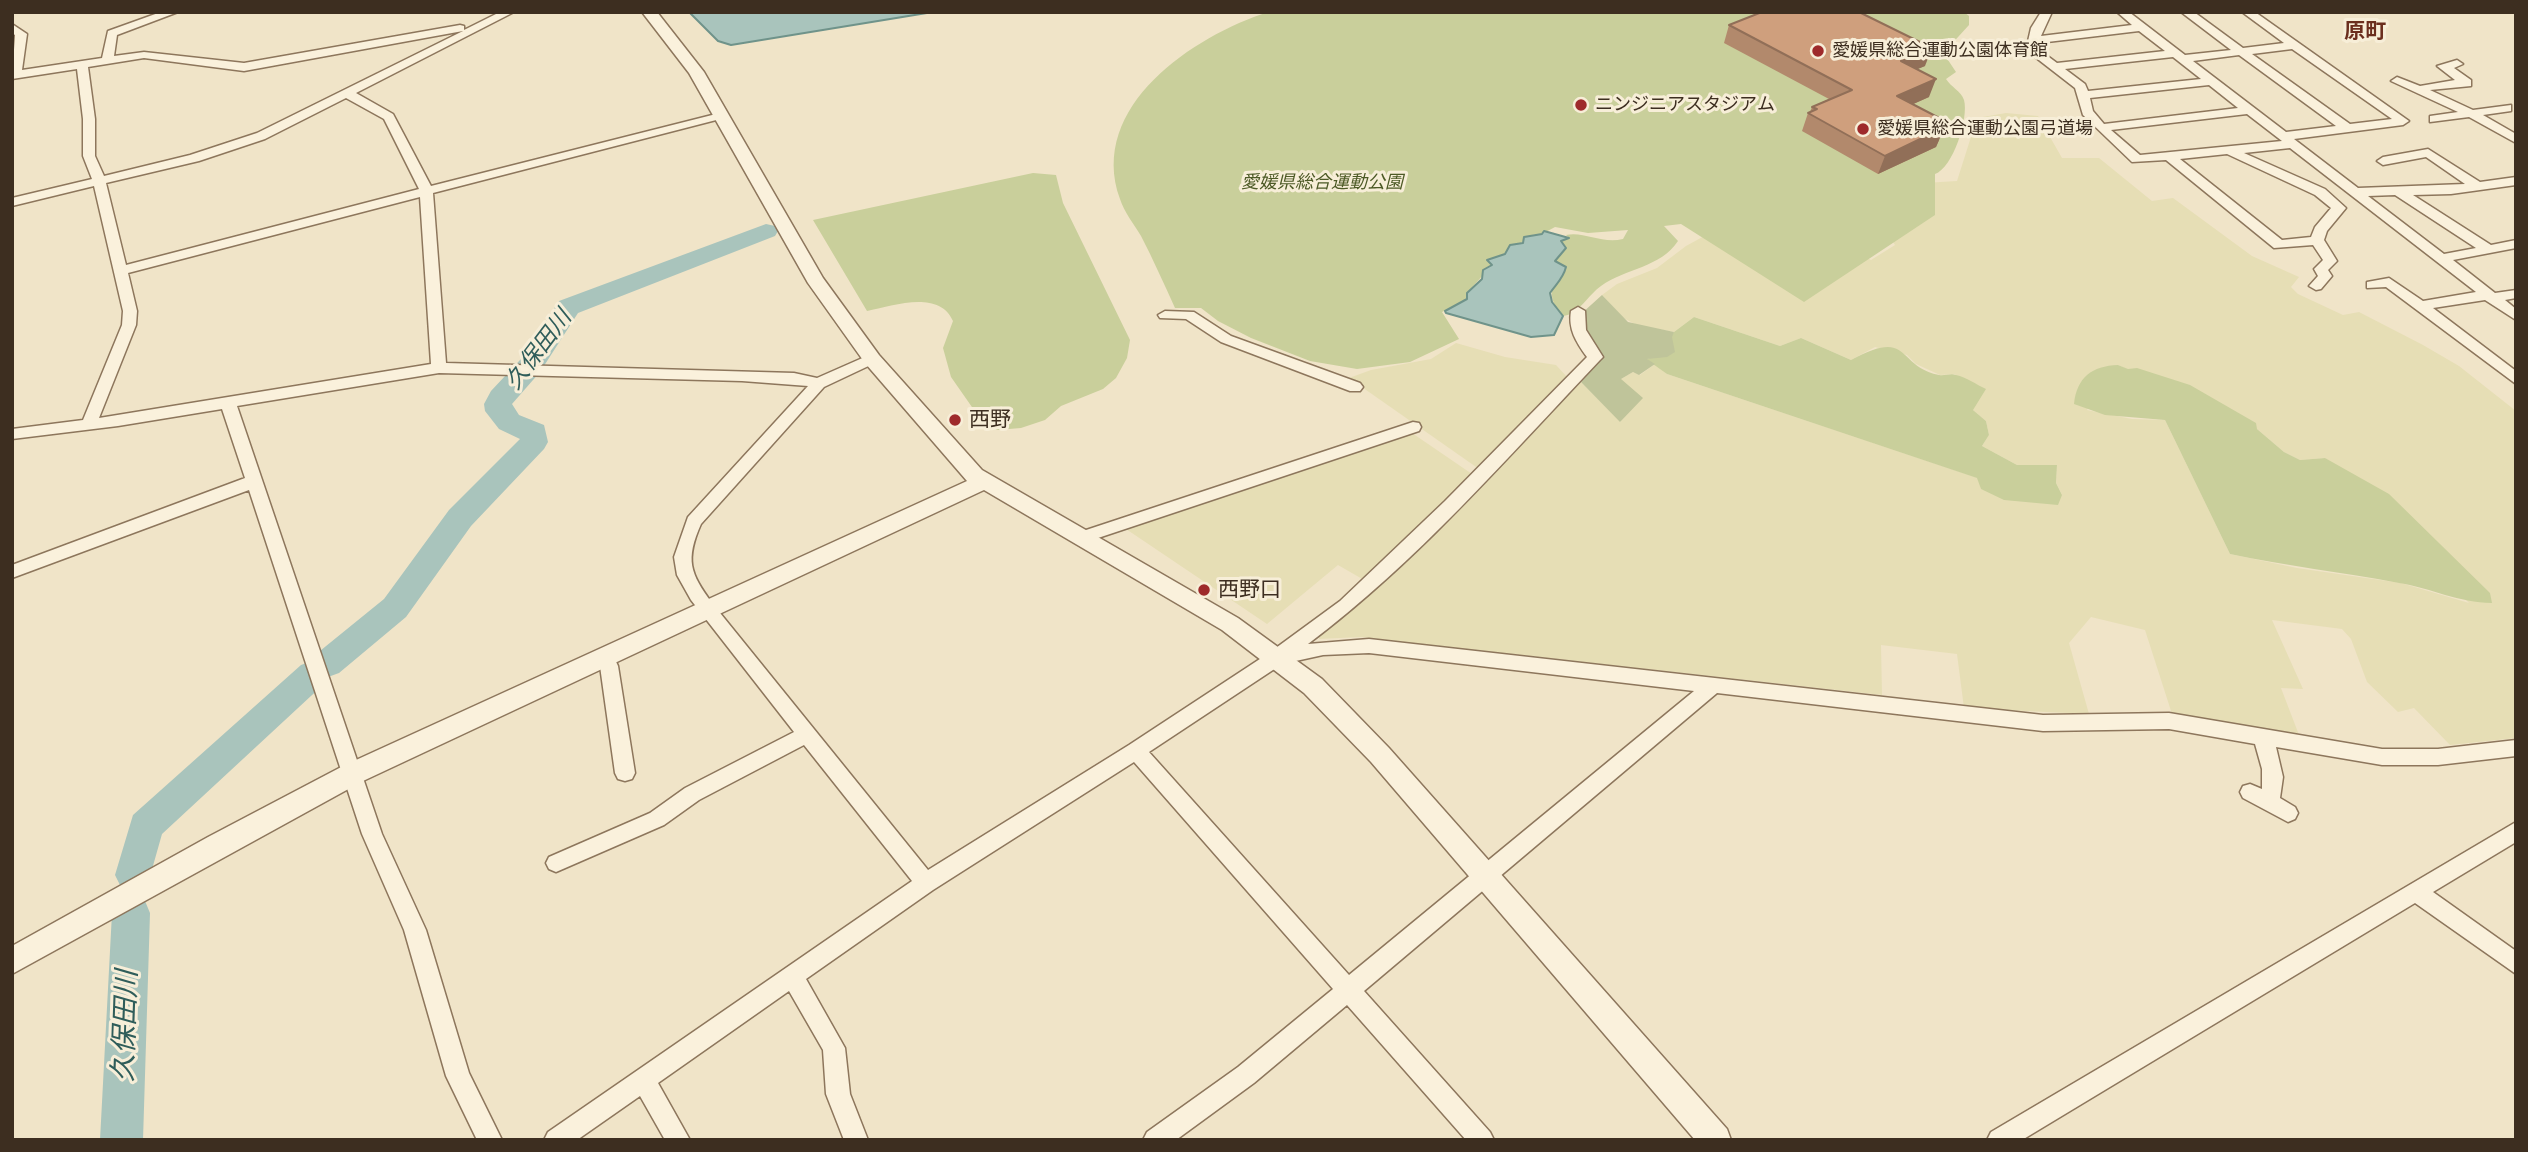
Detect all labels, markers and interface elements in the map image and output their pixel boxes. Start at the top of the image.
district label: 原町 [2344,19,2386,45]
place label: 愛媛県総合運動公園体育館 [1832,40,2048,62]
marker: 愛媛県総合運動公園体育館 [1810,43,1826,59]
place label: ニンジニアスタジアム [1595,94,1775,116]
marker: ニンジニアスタジアム [1573,97,1589,113]
place label: 愛媛県総合運動公園弓道場 [1877,118,2093,140]
marker: 愛媛県総合運動公園弓道場 [1855,121,1871,137]
park label: 愛媛県総合運動公園 [1241,172,1403,194]
water label: 久保田川 [500,305,578,395]
place label: 西野 [969,407,1011,433]
marker: 西野 [947,412,963,428]
place label: 西野口 [1218,577,1281,603]
marker: 西野口 [1196,582,1212,598]
water label: 久保田川 [107,969,145,1083]

